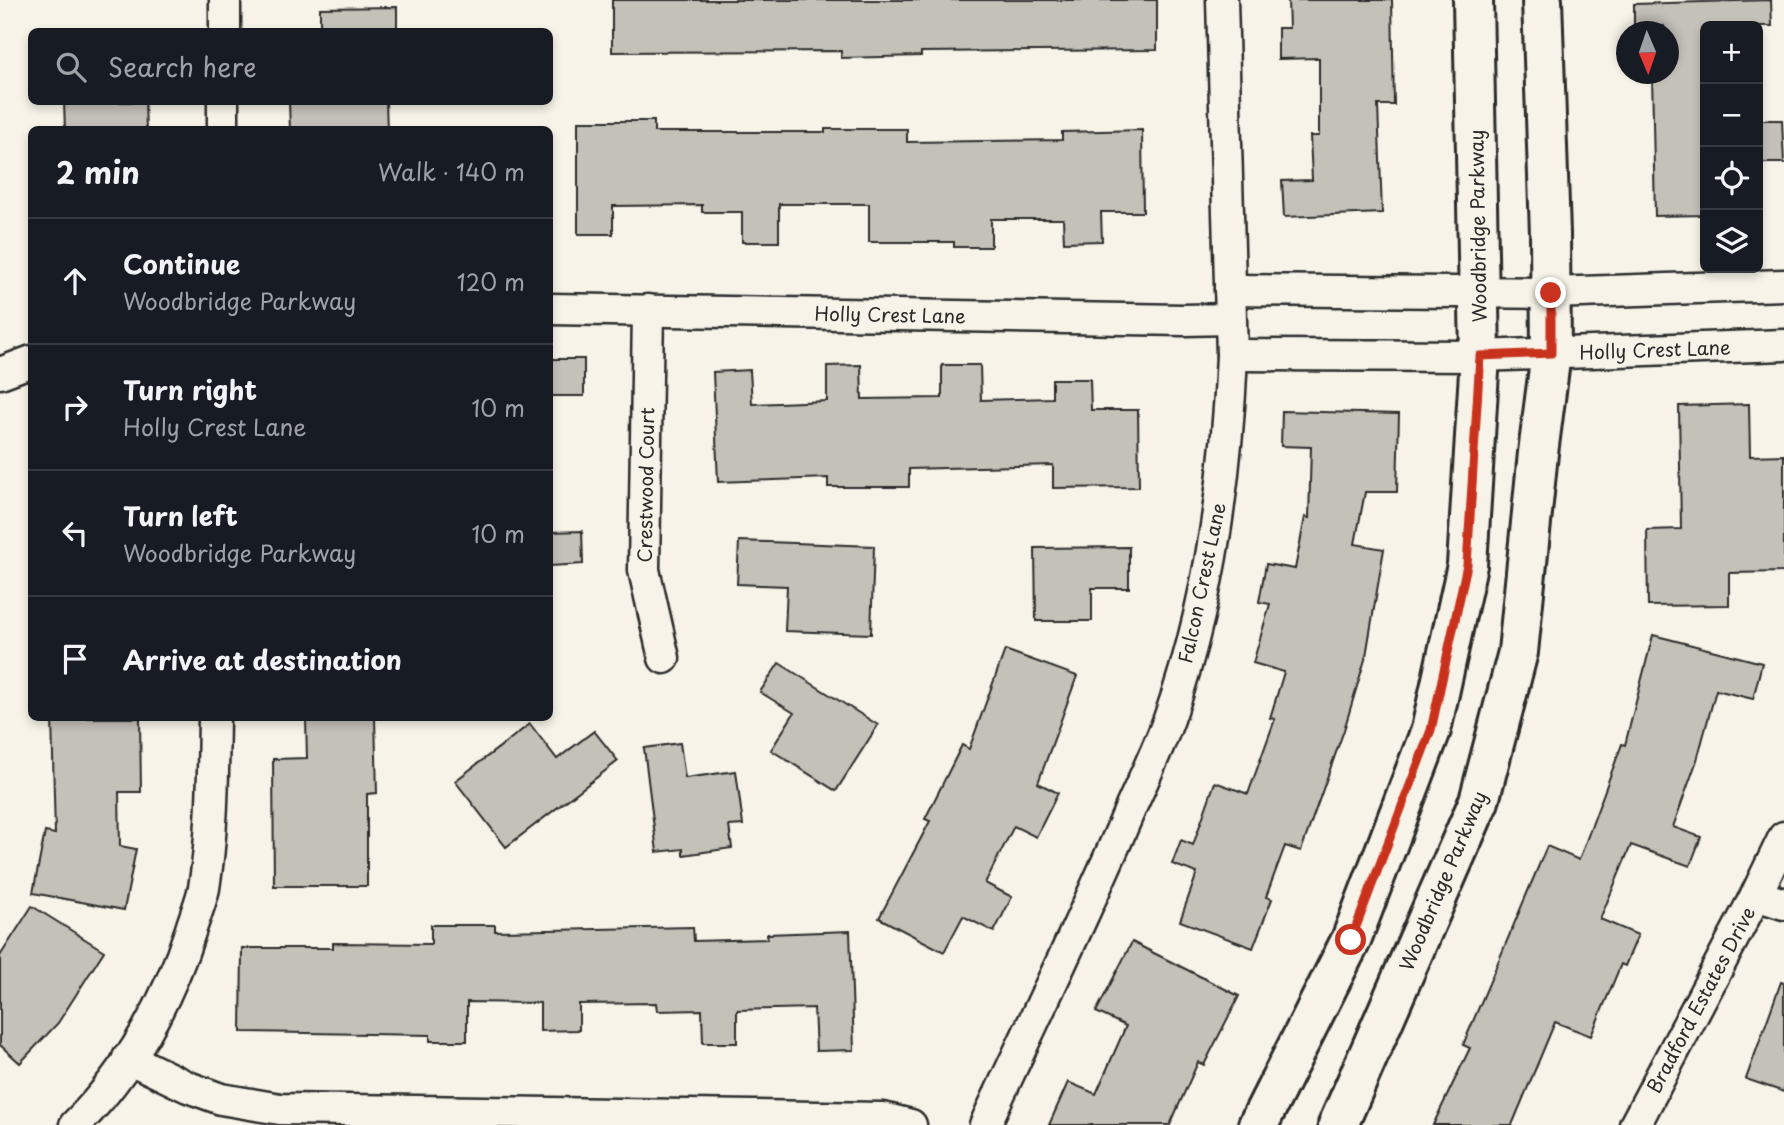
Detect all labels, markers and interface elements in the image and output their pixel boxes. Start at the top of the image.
north arrow [1616,21,1679,84]
map controls [1700,21,1763,273]
button: + [1700,21,1763,84]
search box [28,28,553,105]
text: Search here [108,47,257,86]
icon: search [52,48,90,86]
button: − [1700,84,1763,147]
street label: Woodbridge Parkway [1461,129,1493,323]
button: locate [1700,147,1763,210]
text: 2 min [56,149,140,194]
text: Walk · 140 m [378,154,525,189]
button: layers [1700,210,1763,273]
text: Continue [123,244,240,283]
icon: ahead [56,262,94,300]
text: 120 m [457,264,525,299]
route end [1535,277,1566,308]
text: Woodbridge Parkway [123,283,356,318]
street label: Holly Crest Lane [814,299,966,329]
street label: Holly Crest Lane [1579,332,1731,366]
text: Turn right [123,370,257,409]
icon: right [56,388,94,426]
text: 10 m [471,390,525,425]
street label: Crestwood Court [630,407,660,563]
text: Holly Crest Lane [123,409,306,444]
text: Turn left [123,496,238,535]
street label: Falcon Crest Lane [1170,500,1232,666]
icon: left [56,514,94,552]
text: 10 m [471,516,525,551]
text: Woodbridge Parkway [123,535,356,570]
icon: arrive [56,640,94,678]
text: Arrive at destination [123,640,402,679]
street label: Woodbridge Parkway [1392,786,1493,975]
street label: Bradford Estates Drive [1639,901,1761,1098]
route start [1335,924,1366,955]

